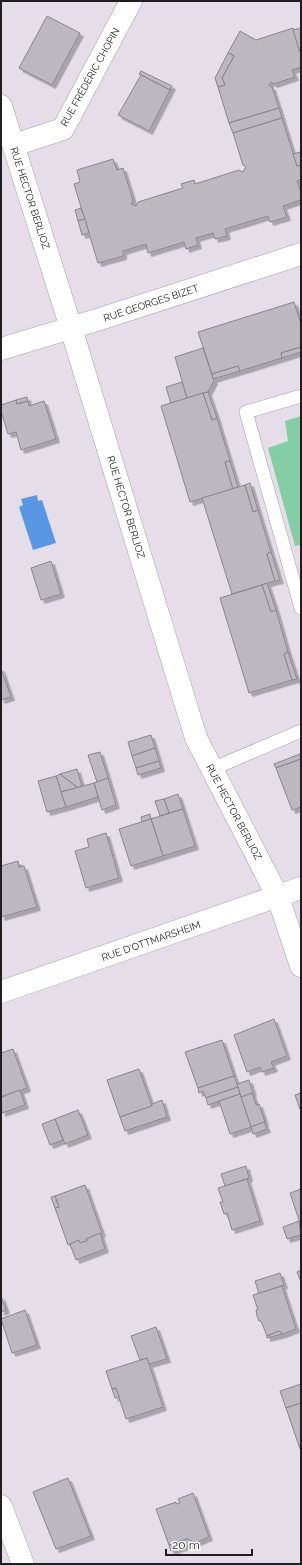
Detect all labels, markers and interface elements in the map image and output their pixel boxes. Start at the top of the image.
street label: RUE FRÉDÉRIC CHOPIN [58,26,122,128]
street label: RUE HECTOR BERLIOZ [8,146,52,250]
street label: RUE GEORGES BIZET [102,282,200,324]
street label: RUE HECTOR BERLIOZ [105,454,147,560]
street label: RUE HECTOR BERLIOZ [204,762,264,862]
street label: RUE D'OTTMARSHEIM [100,919,202,963]
scale bar [166,1531,252,1557]
text: 20 m [172,1538,200,1552]

